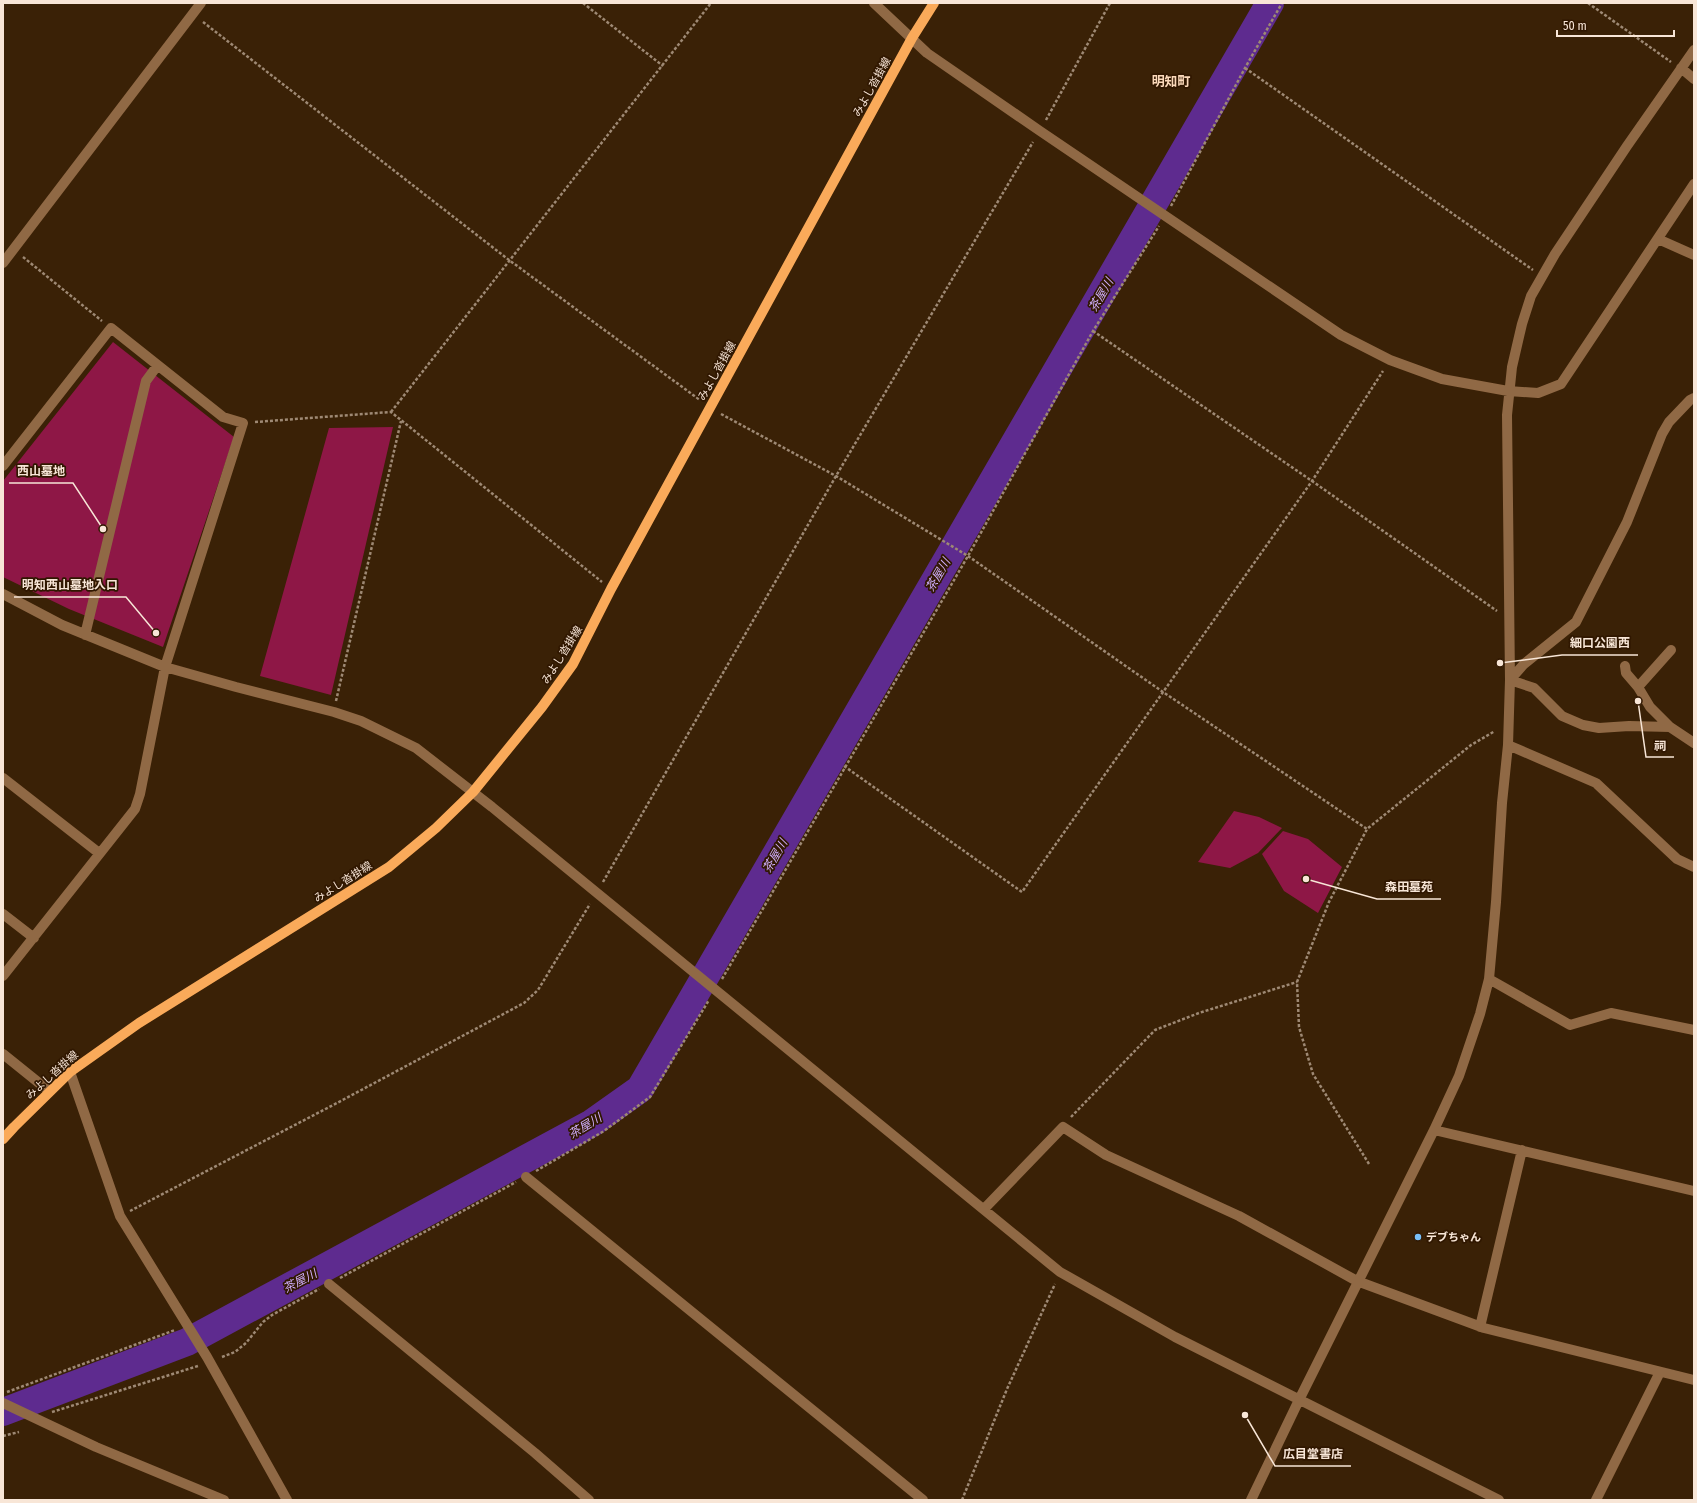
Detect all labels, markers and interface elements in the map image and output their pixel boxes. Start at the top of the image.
scale bar [1557,12,1674,38]
text: 50 m [1563,19,1587,33]
street label: みよし沓掛線 [850,55,894,119]
district label: 明知町 [1151,74,1191,89]
water label: 茶屋川 [1086,274,1117,314]
street label: みよし沓掛線 [695,339,739,403]
callout: 西山墓地 [9,459,73,483]
text: 西山墓地 [17,464,65,478]
water label: 茶屋川 [923,554,954,594]
callout: 明知西山墓地入口 [14,573,126,597]
text: 明知西山墓地入口 [22,578,118,592]
street label: みよし沓掛線 [539,624,585,686]
callout: 細口公園西 [1562,631,1638,655]
text: 細口公園西 [1570,636,1630,650]
callout: 祠 [1646,733,1674,757]
text: 祠 [1654,739,1666,753]
water label: 茶屋川 [760,835,791,875]
street label: みよし沓掛線 [312,859,374,905]
callout: 森田墓苑 [1377,875,1441,899]
text: 森田墓苑 [1385,880,1433,894]
street label: みよし沓掛線 [23,1048,81,1102]
water label: 茶屋川 [566,1110,606,1141]
place label: デブちゃん [1426,1231,1481,1244]
marker: デブちゃん [1413,1232,1423,1242]
water label: 茶屋川 [281,1265,321,1296]
callout: 広目堂書店 [1275,1442,1351,1466]
text: 広目堂書店 [1283,1447,1343,1461]

